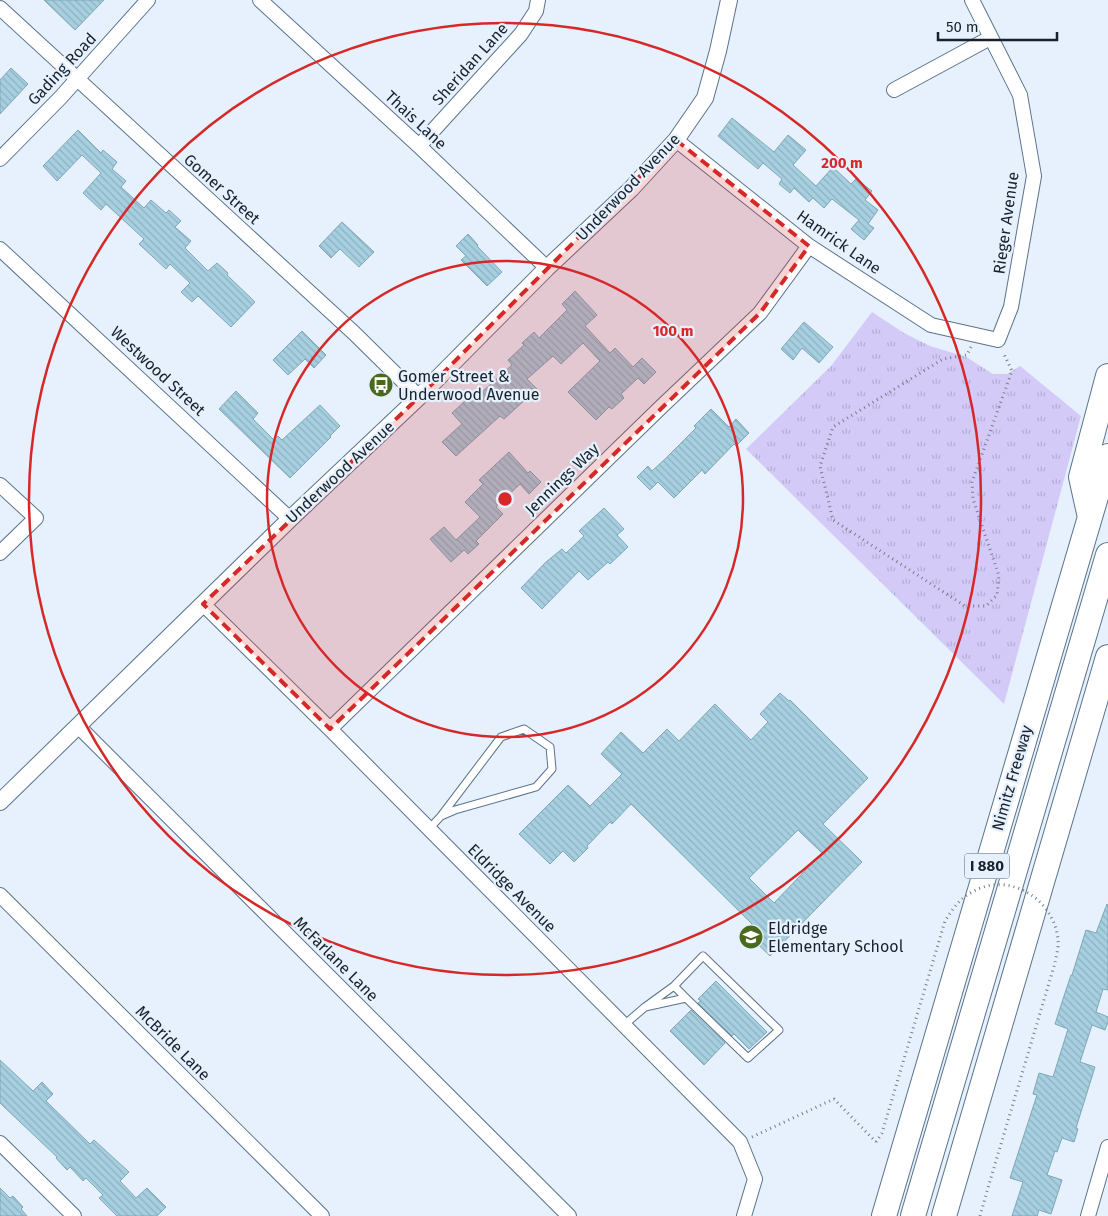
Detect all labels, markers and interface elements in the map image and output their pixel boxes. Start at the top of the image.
scale bar [938,10,1057,42]
text: 50 m [946,18,979,36]
street label: Sheridan Lane [428,19,512,109]
street label: Gading Road [24,29,100,109]
street label: Thais Lane [381,87,451,153]
street label: Underwood Avenue [572,130,684,244]
street label: Gomer Street [180,150,264,228]
text: 200 m [821,154,863,172]
street label: Rieger Avenue [989,171,1023,275]
street label: Hamrick Lane [793,206,885,278]
street label: Westwood Street [107,322,209,420]
text: 100 m [653,322,693,340]
place label: Gomer Street & Underwood Avenue [398,367,540,404]
bus stop icon: Gomer Street & Underwood Avenue [368,372,394,398]
street label: Underwood Avenue [282,417,398,527]
street label: Jennings Way [521,439,603,519]
centre of rings [496,490,514,508]
street label: Nimitz Freeway [988,723,1036,833]
street label: Eldridge Avenue [464,840,560,936]
road number: I 880 [964,854,1010,878]
street label: McFarlane Lane [290,913,382,1005]
place label: Eldridge Elementary School [768,919,904,956]
school or university icon: Eldridge Elementary School [738,924,764,950]
street label: McBride Lane [132,1002,214,1084]

